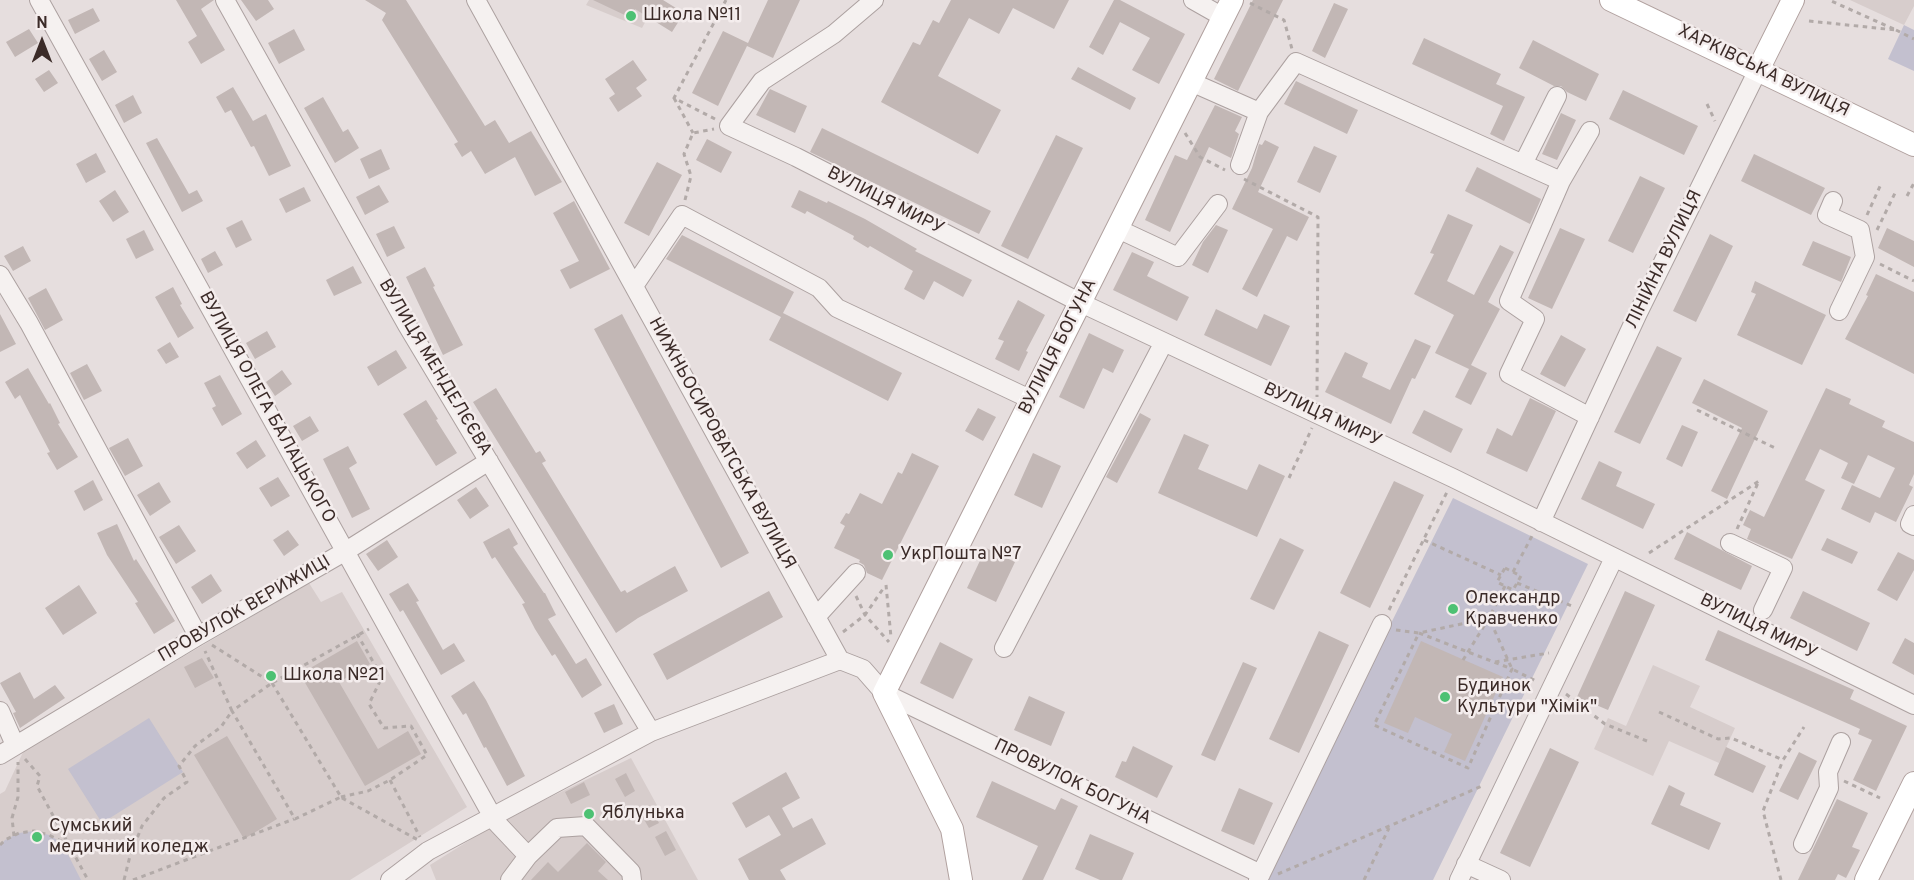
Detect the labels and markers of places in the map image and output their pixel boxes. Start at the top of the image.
place label: Школа №11 [643,5,741,27]
marker: Школа №11 [624,9,638,23]
place label: УкрПошта №7 [900,544,1021,566]
marker: УкрПошта №7 [881,548,895,562]
place label: Олександр Кравченко [1465,588,1560,630]
marker: Олександр Кравченко [1446,602,1460,616]
place label: Школа №21 [283,665,386,687]
marker: Школа №21 [264,669,278,683]
place label: Будинок Культури "Хімік" [1457,676,1597,718]
marker: Будинок Культури "Хімік" [1438,690,1452,704]
place label: Яблунька [601,803,685,825]
marker: Яблунька [582,807,596,821]
place label: Сумський медичний коледж [49,816,209,858]
marker: Сумський медичний коледж [30,830,44,844]

